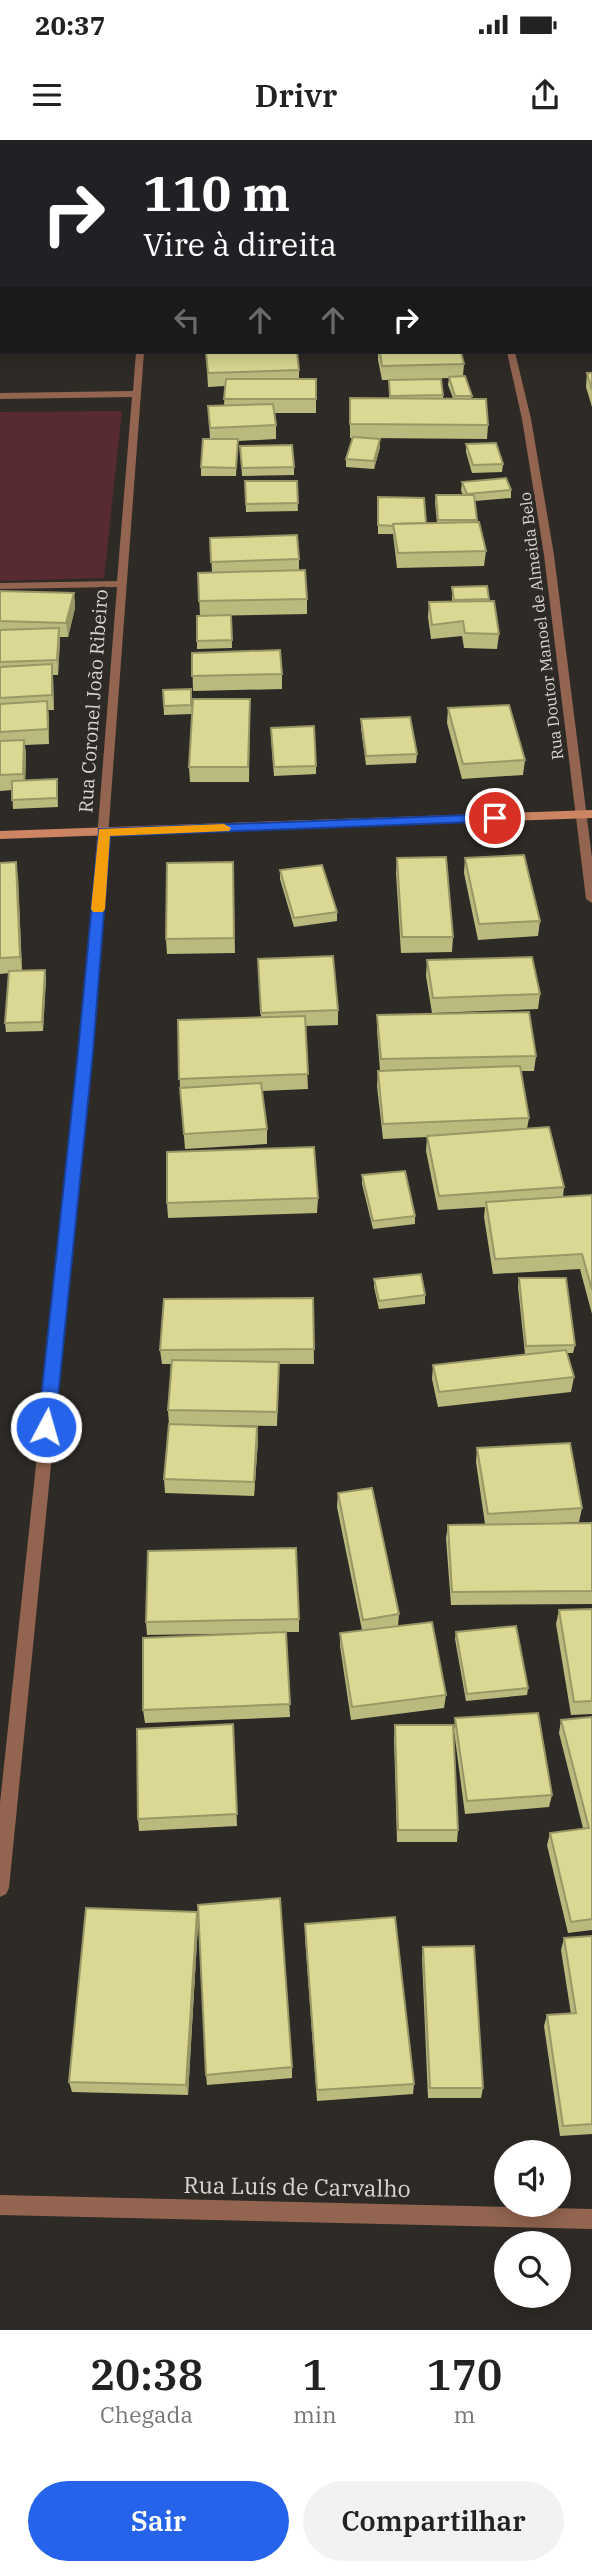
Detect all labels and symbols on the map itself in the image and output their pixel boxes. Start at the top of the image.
street label: Rua Doutor Manoel de Almeida Belo [515,491,567,761]
street label: Rua Coronel João Ribeiro [73,588,113,814]
pin [465,788,525,848]
position arrow [9,1390,83,1464]
street label: Rua Luís de Carvalho [183,2169,411,2203]

